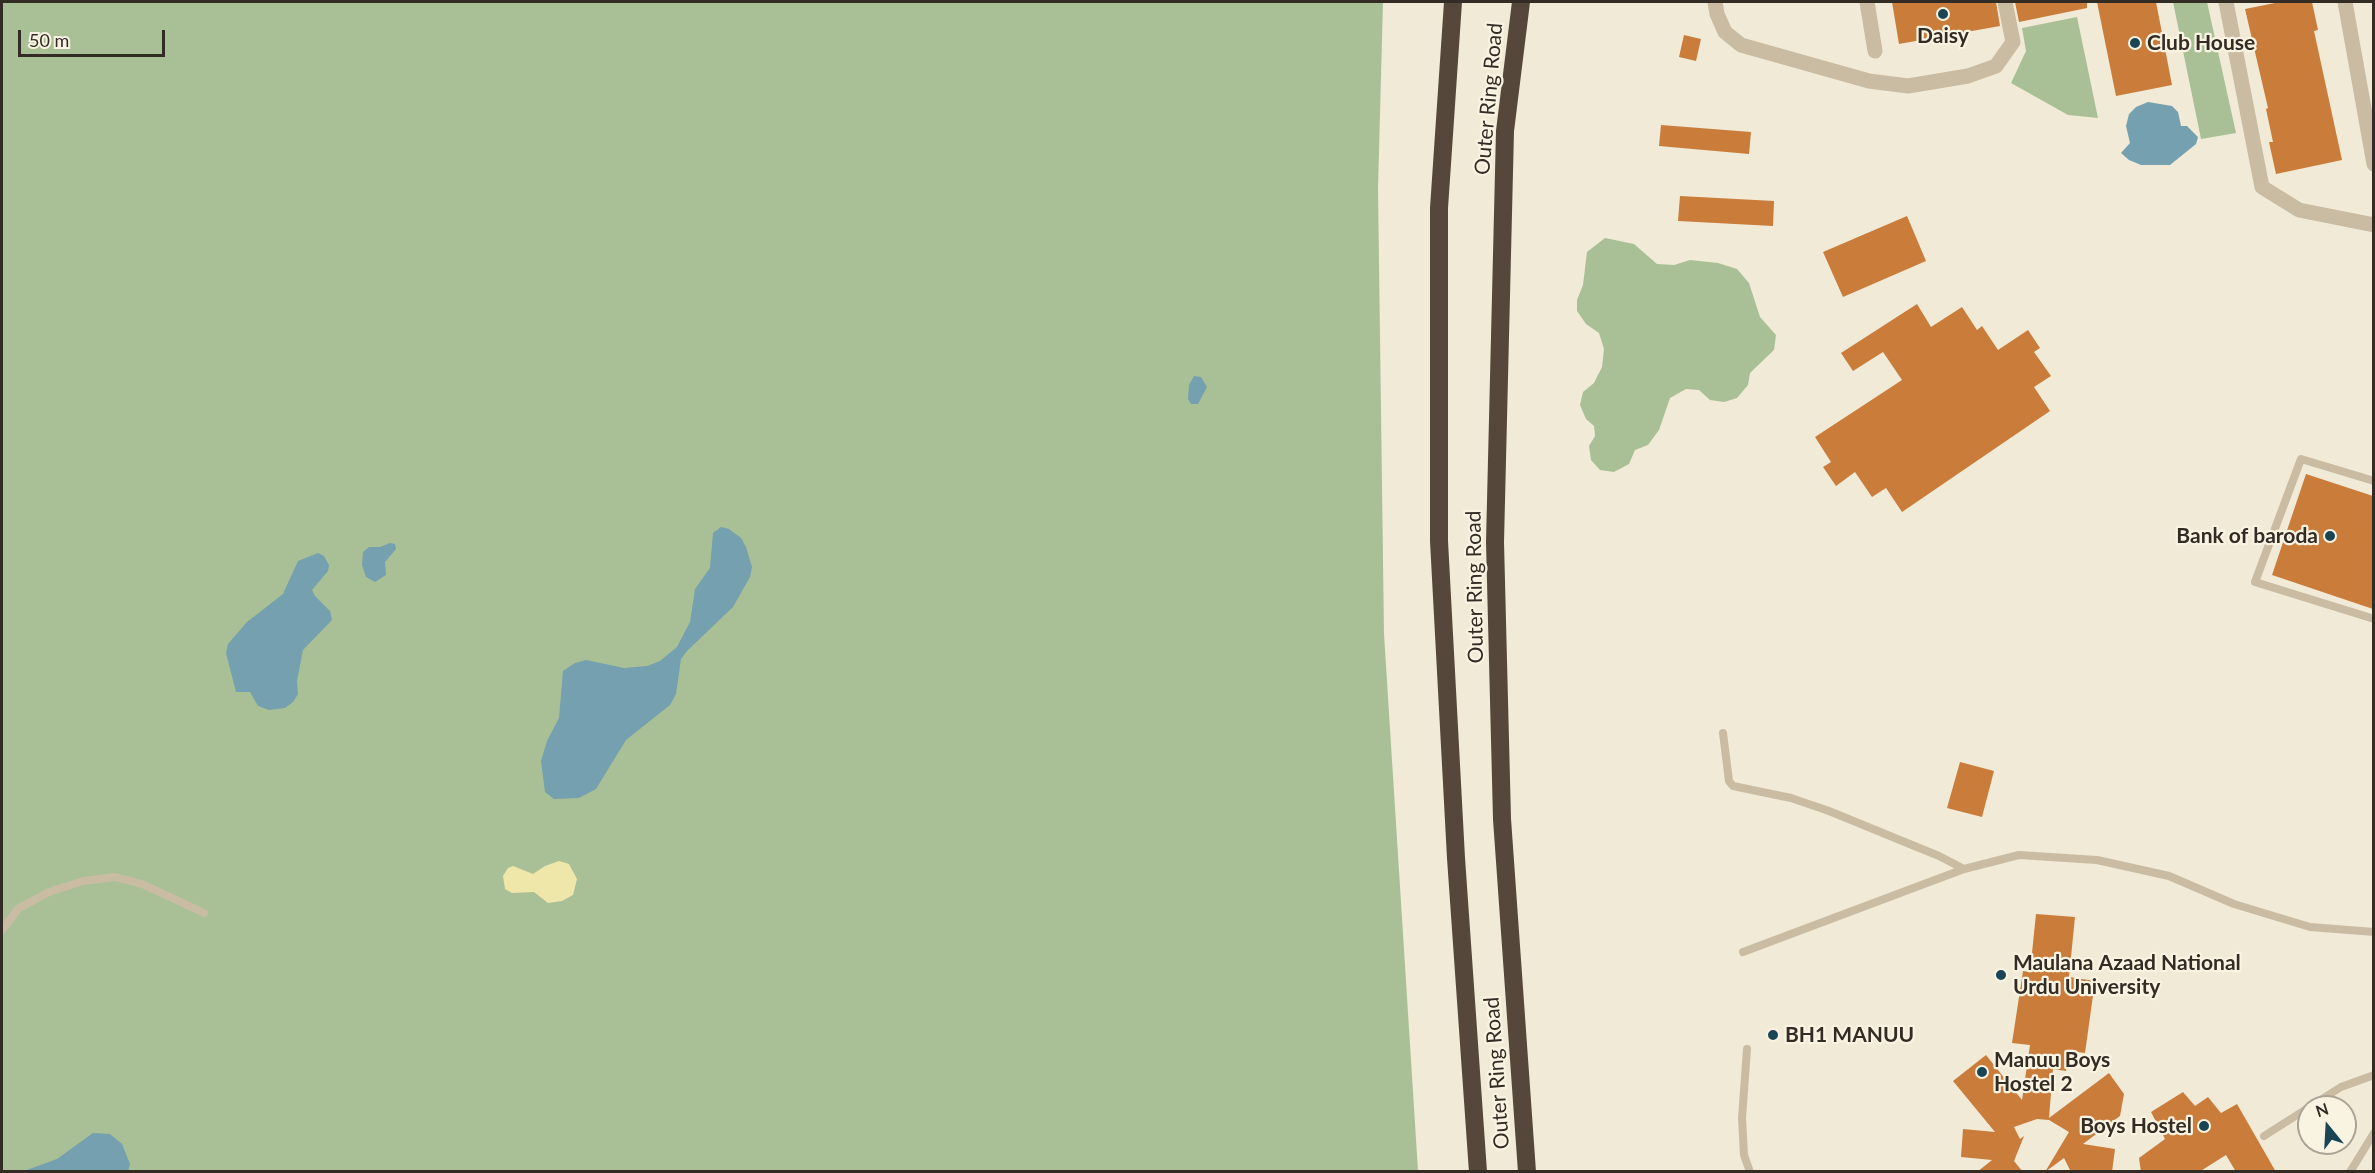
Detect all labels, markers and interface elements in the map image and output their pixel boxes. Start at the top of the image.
marker: Daisy [1936,7,1950,21]
scale bar [21,18,168,56]
street label: Outer Ring Road [1470,22,1508,176]
place label: Daisy [1917,23,1969,49]
text: 50 m [29,29,69,51]
place label: Club House [2147,30,2255,56]
marker: Club House [2128,36,2142,50]
street label: Outer Ring Road [1461,510,1489,664]
place label: Bank of baroda [2176,523,2318,549]
marker: Bank of baroda [2323,529,2337,543]
place label: Maulana Azaad National Urdu University [2013,950,2241,1000]
marker: Maulana Azaad National Urdu University [1994,968,2008,982]
street label: Outer Ring Road [1479,996,1515,1150]
place label: BH1 MANUU [1785,1022,1914,1048]
marker: BH1 MANUU [1766,1028,1780,1042]
place label: Manuu Boys Hostel 2 [1994,1047,2110,1097]
marker: Manuu Boys Hostel 2 [1975,1065,1989,1079]
north arrow [2297,1095,2357,1155]
text: N [2313,1098,2331,1120]
place label: Boys Hostel [2080,1113,2192,1139]
marker: Boys Hostel [2197,1119,2211,1133]

